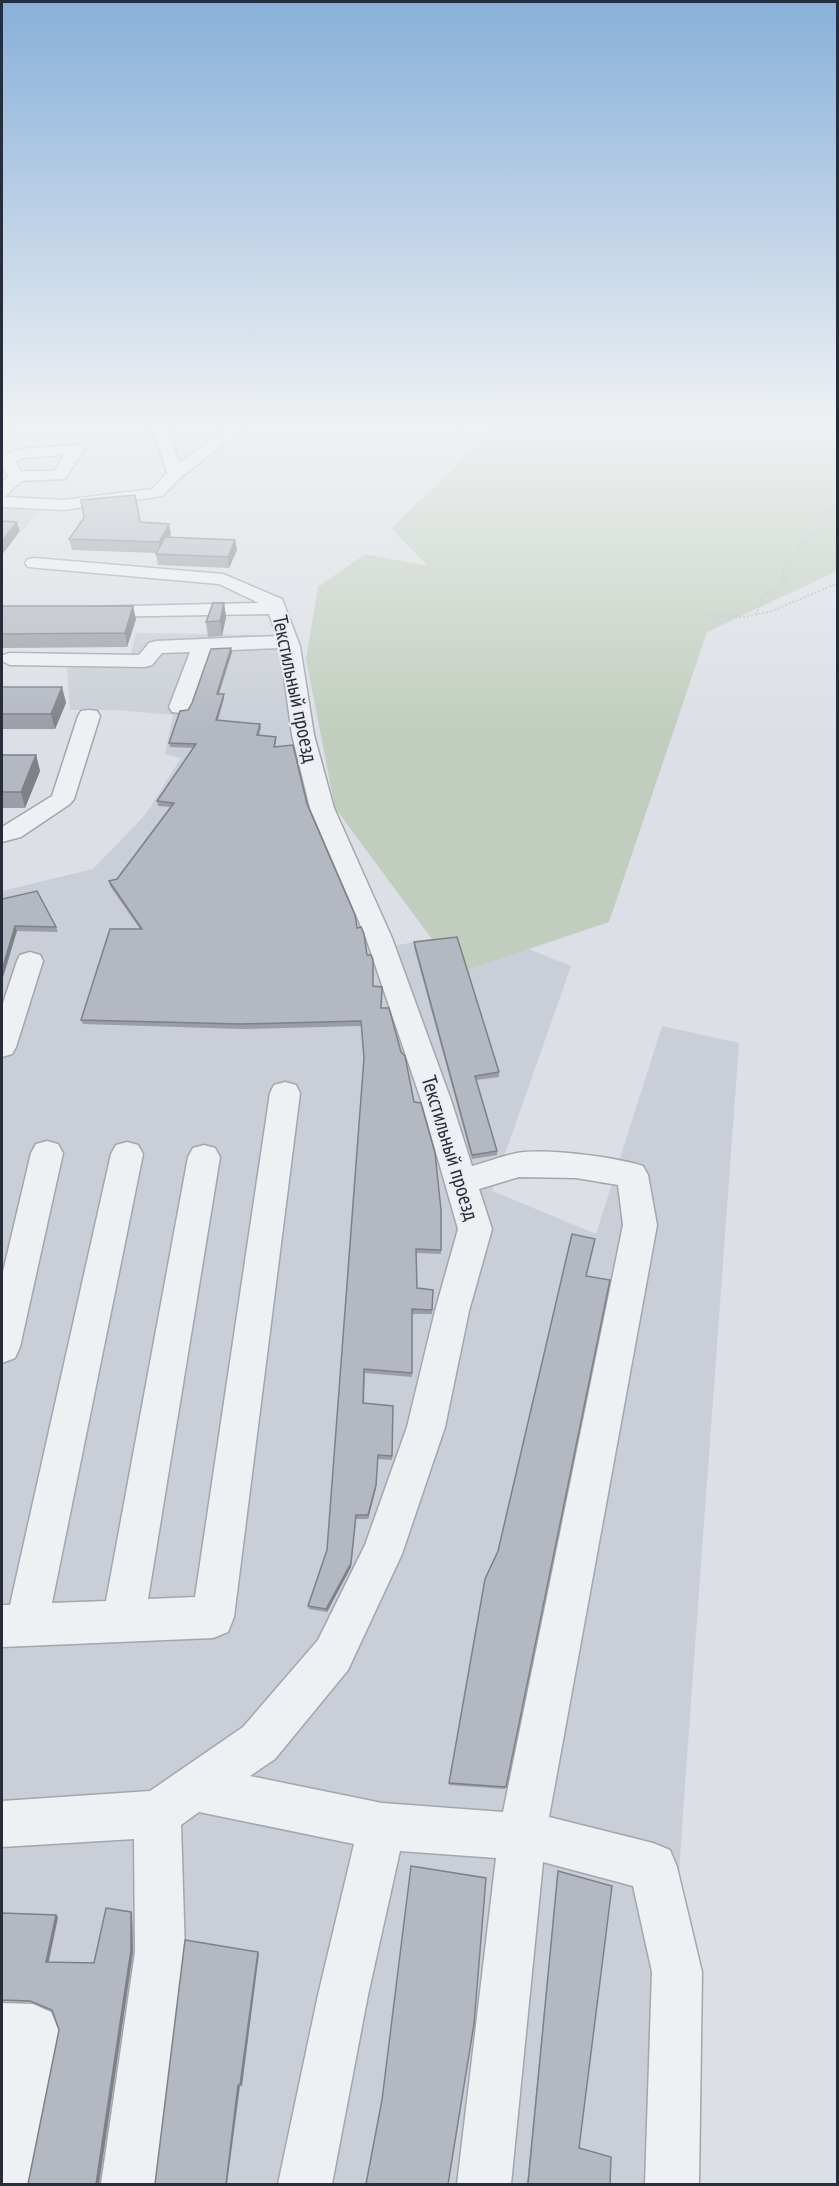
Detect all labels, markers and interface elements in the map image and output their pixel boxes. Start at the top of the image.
street label: Текстильный проезд [267,613,324,765]
street label: Текстильный проезд [416,1072,485,1224]

